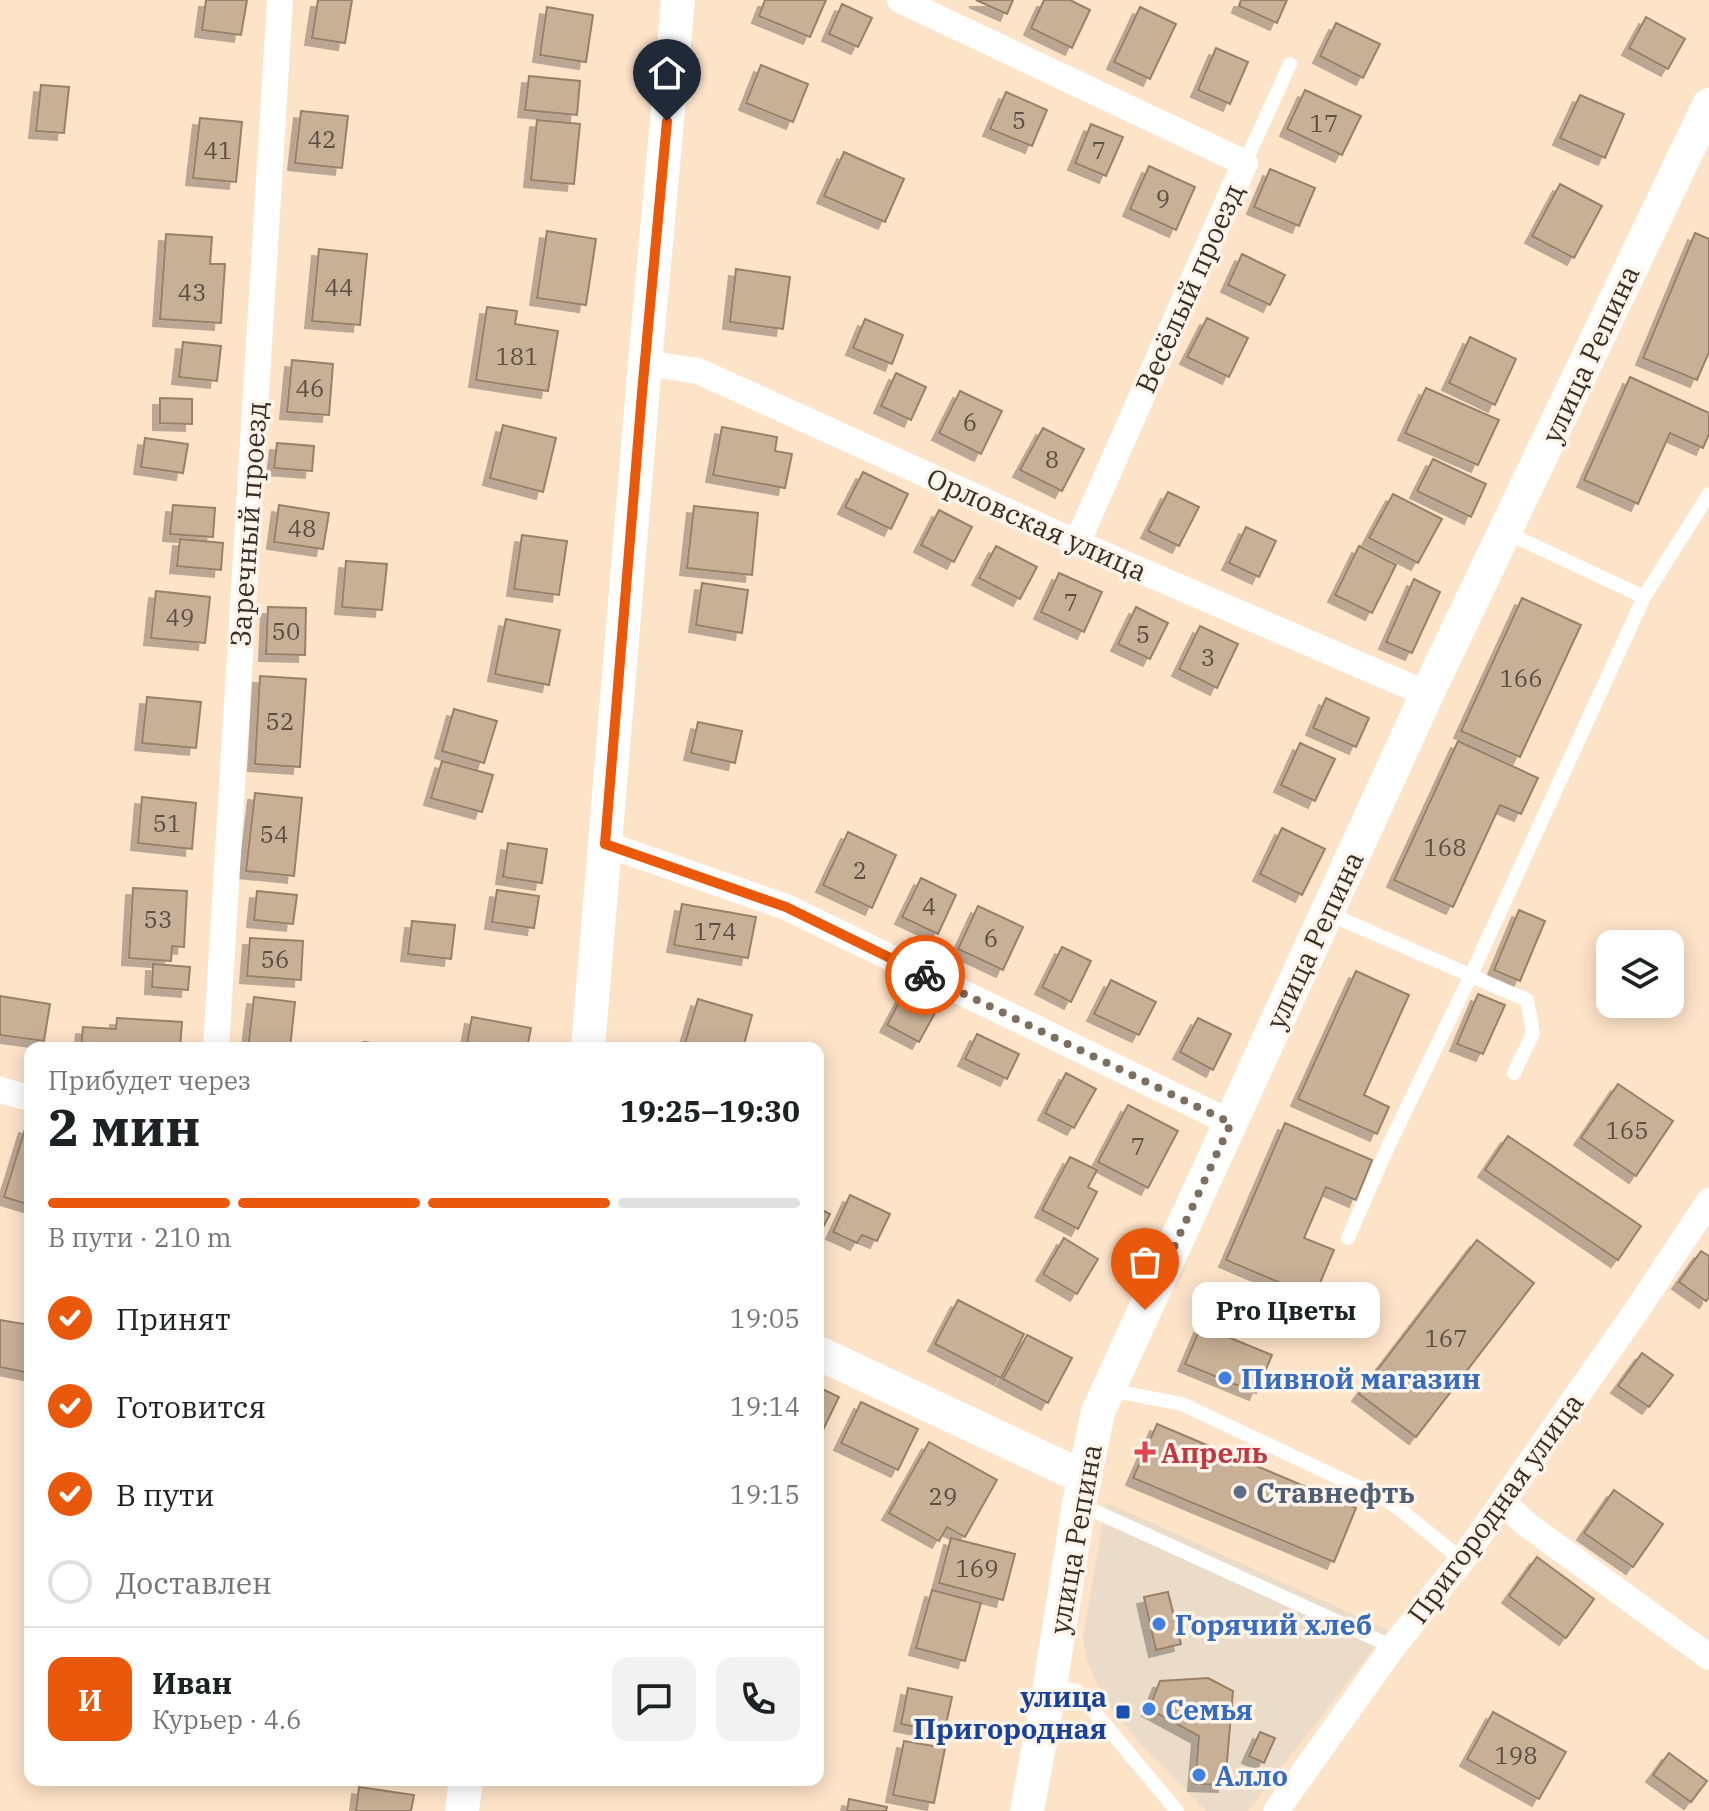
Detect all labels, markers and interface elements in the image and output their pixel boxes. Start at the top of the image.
pin [633,39,701,121]
icon: home [645,51,689,95]
house number: 5 [1012,104,1026,136]
house number: 17 [1310,107,1338,139]
house number: 42 [308,123,336,155]
house number: 41 [204,134,232,166]
house number: 7 [1092,134,1106,166]
street label: Весёлый проезд [1126,178,1252,398]
house number: 9 [1156,182,1170,214]
street label: улица Репина [1533,259,1647,449]
house number: 44 [325,271,353,303]
house number: 43 [178,276,206,308]
house number: 181 [495,340,539,372]
house number: 46 [296,372,324,404]
street label: Заречный проезд [221,400,275,648]
house number: 6 [963,406,977,438]
house number: 8 [1045,443,1059,475]
street label: Орловская улица [921,459,1153,589]
house number: 48 [288,512,316,544]
house number: 7 [1064,586,1078,618]
house number: 49 [166,601,194,633]
house number: 50 [272,615,300,647]
house number: 5 [1136,618,1150,650]
house number: 3 [1201,641,1215,673]
house number: 166 [1499,662,1543,694]
house number: 52 [266,705,294,737]
house number: 51 [153,807,181,839]
house number: 54 [260,818,288,850]
house number: 168 [1423,831,1467,863]
street label: улица Репина [1257,845,1371,1035]
house number: 2 [853,854,867,886]
house number: 4 [922,890,936,922]
house number: 53 [144,903,172,935]
house number: 174 [693,915,737,947]
house number: 6 [984,922,998,954]
map controls [1596,930,1684,1018]
button: layers [1596,930,1684,1018]
courier [885,935,965,1015]
house number: 56 [261,943,289,975]
icon: bike [903,953,947,997]
text: Прибудет через [48,1063,251,1097]
text: 19:25–19:30 [620,1091,800,1130]
text: 2 мин [48,1093,201,1160]
house number: 165 [1605,1114,1649,1146]
house number: 7 [1131,1130,1145,1162]
text: В пути · 210 m [48,1220,232,1254]
pin [1111,1228,1179,1310]
icon: bag [1123,1240,1167,1284]
callout: Pro Цветы [1193,1282,1381,1338]
text: Pro Цветы [1216,1293,1356,1327]
icon: check [48,1296,92,1340]
text: Принят [116,1299,231,1338]
text: 19:05 [730,1301,800,1335]
house number: 167 [1424,1322,1468,1354]
place label: Пивной магазин [1241,1360,1481,1397]
marker: Пивной магазин [1216,1369,1234,1387]
icon: check [48,1384,92,1428]
street label: Пригородная улица [1399,1385,1591,1631]
text: Готовится [116,1387,266,1426]
text: 19:14 [730,1389,800,1423]
place label: Апрель [1161,1434,1268,1471]
street label: улица Репина [1040,1441,1110,1637]
marker: Апрель [1136,1443,1154,1461]
icon: check [48,1472,92,1516]
place label: Ставнефть [1256,1474,1415,1511]
text: В пути [116,1475,215,1514]
text: 19:15 [730,1477,800,1511]
house number: 29 [929,1480,957,1512]
marker: Ставнефть [1231,1483,1249,1501]
house number: 169 [955,1552,999,1584]
text: Доставлен [116,1563,272,1602]
place label: Горячий хлеб [1175,1606,1372,1643]
marker: Горячий хлеб [1150,1615,1168,1633]
button: chat [612,1657,696,1741]
button: phone [716,1657,800,1741]
text: Иван [152,1663,232,1702]
place label: улица Пригородная [913,1678,1107,1747]
text: И [78,1680,102,1719]
place label: Семья [1165,1691,1253,1728]
marker: Семья [1140,1700,1158,1718]
text: Курьер · 4.6 [152,1702,302,1736]
marker: улица Пригородная [1114,1703,1132,1721]
house number: 198 [1494,1739,1538,1771]
place label: Алло [1215,1757,1288,1794]
marker: Алло [1190,1766,1208,1784]

